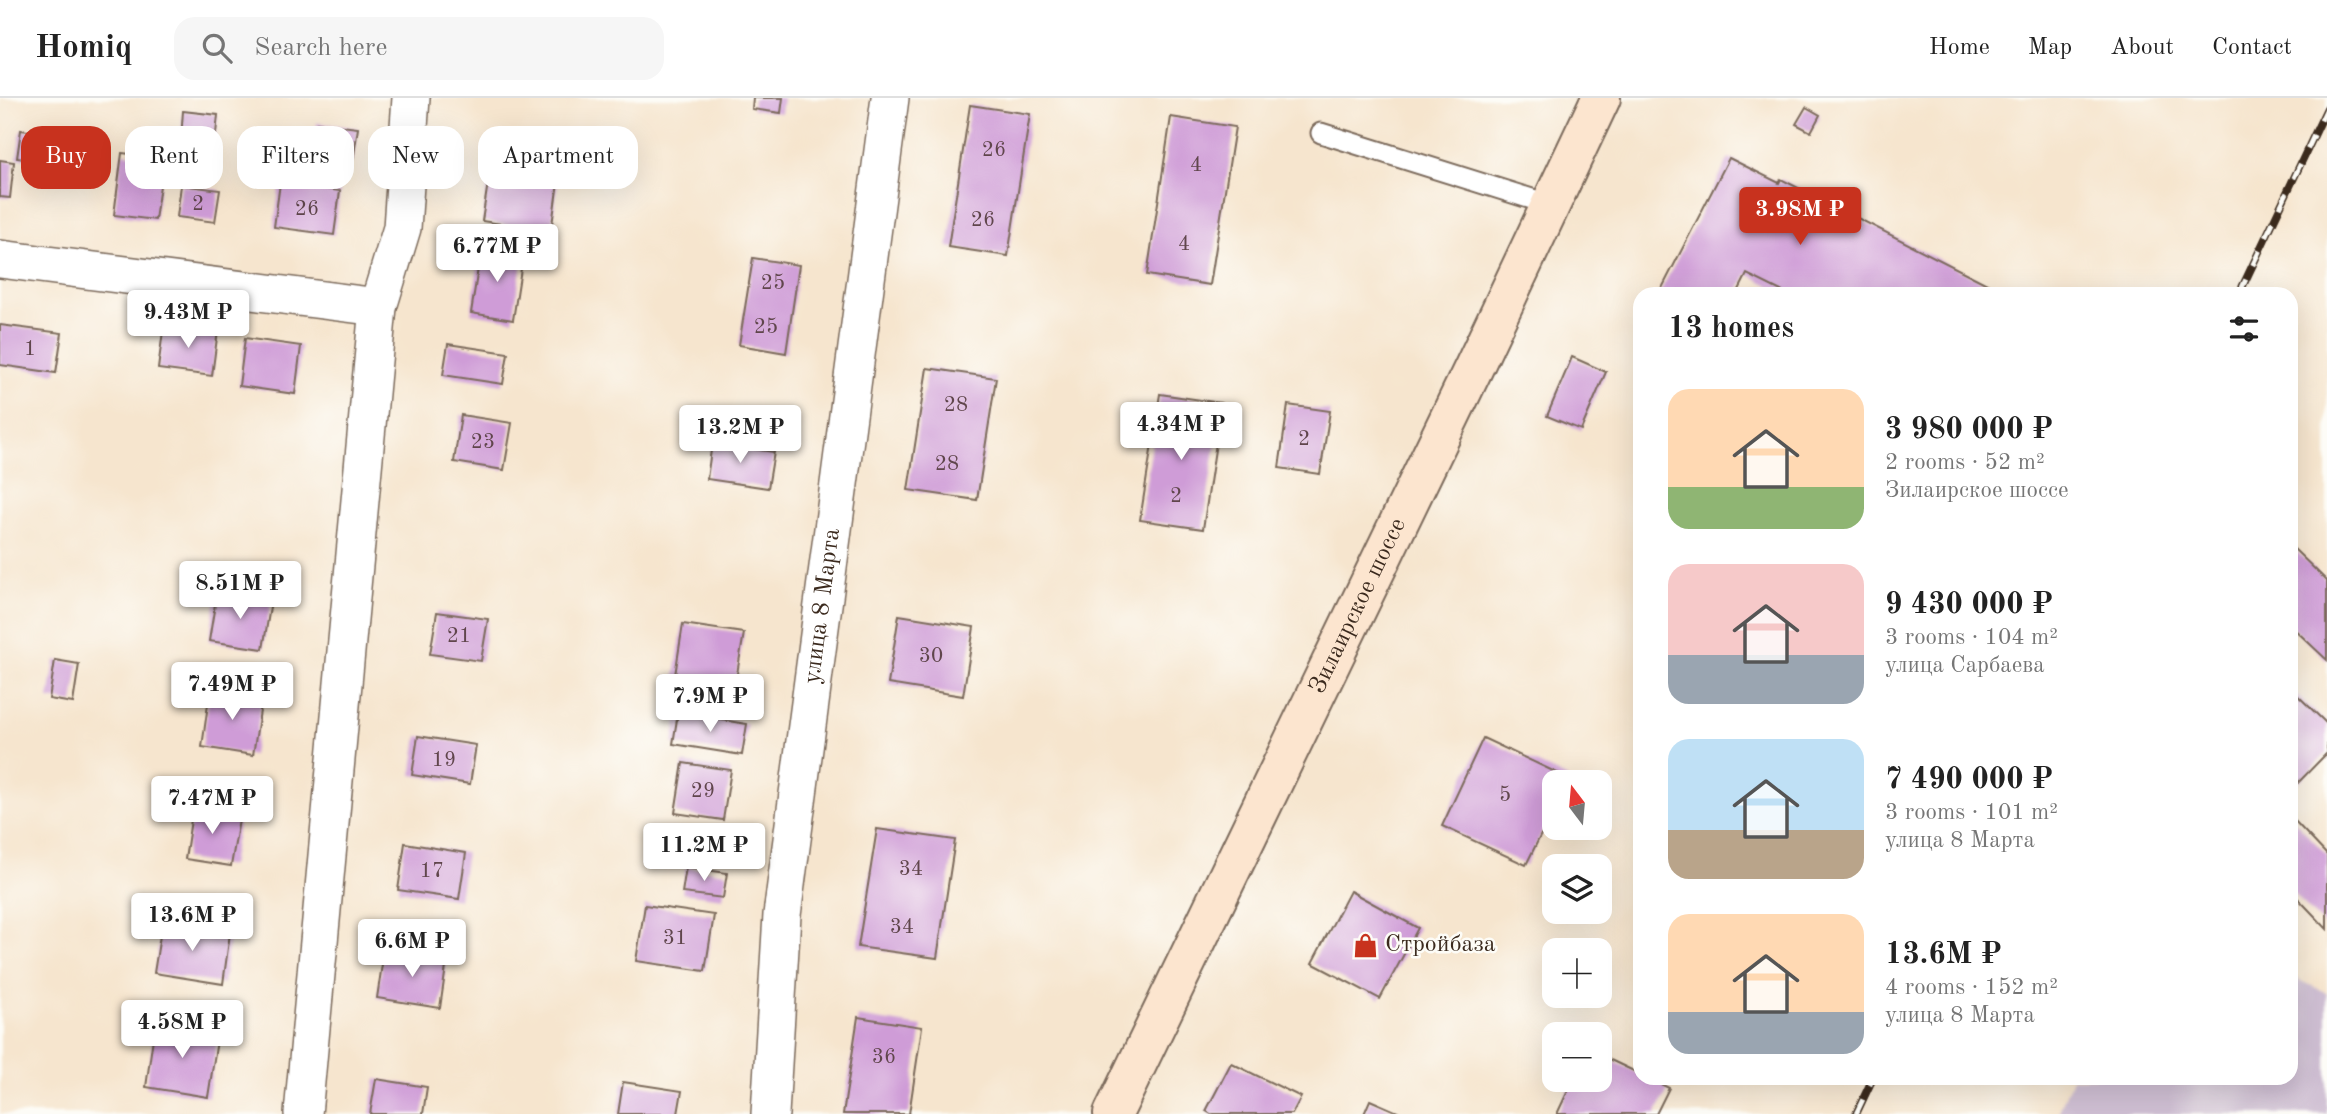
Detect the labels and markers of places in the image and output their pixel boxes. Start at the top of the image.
pin: 3.98M ₽ [1735,188,1865,247]
pin: 6.77M ₽ [432,225,562,284]
pin: 9.43M ₽ [123,290,253,350]
pin: 4.34M ₽ [1116,402,1246,462]
pin: 13.2M ₽ [675,406,805,465]
pin: 8.51M ₽ [175,561,305,621]
pin: 7.49M ₽ [167,662,297,722]
pin: 7.9M ₽ [653,674,767,734]
pin: 7.47M ₽ [147,776,277,836]
pin: 11.2M ₽ [639,824,769,883]
pin: 13.6M ₽ [127,894,257,953]
pin: 6.6M ₽ [355,920,469,979]
shop icon: Стройбаза [1351,931,1379,959]
place label: Стройбаза [1385,933,1496,957]
pin: 4.58M ₽ [117,1000,247,1060]

